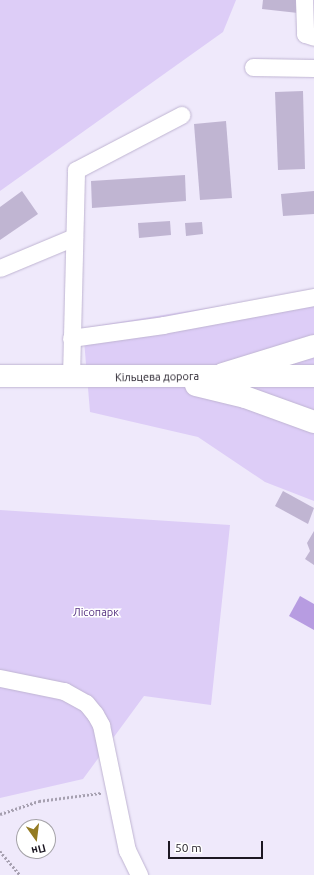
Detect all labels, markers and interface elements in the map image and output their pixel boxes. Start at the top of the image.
street label: Кільцева дорога [115,370,199,384]
park label: Лісопарк [73,605,119,619]
north arrow [16,819,56,859]
scale bar [170,833,265,859]
text: 50 m [175,841,202,854]
text: Пн [30,842,47,857]

